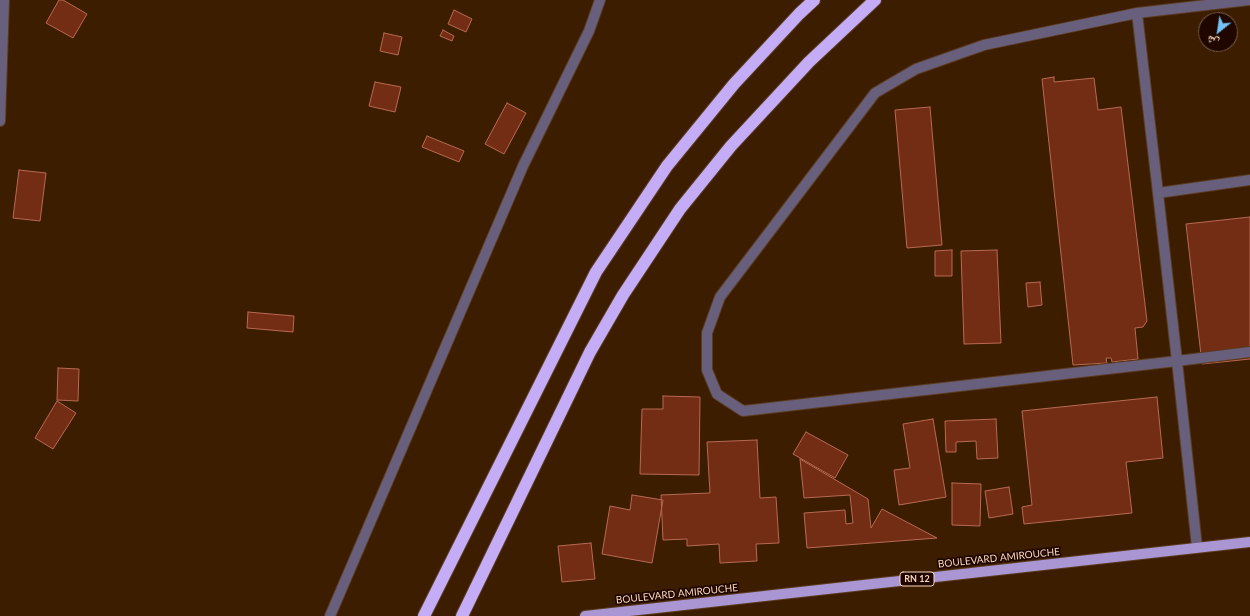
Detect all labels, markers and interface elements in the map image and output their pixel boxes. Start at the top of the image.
north arrow [1198,12,1238,52]
text: ش [1204,33,1221,51]
street label: BOULEVARD AMIROUCHE [937,546,1061,570]
road number: RN 12 [900,572,934,586]
street label: BOULEVARD AMIROUCHE [615,582,739,606]

